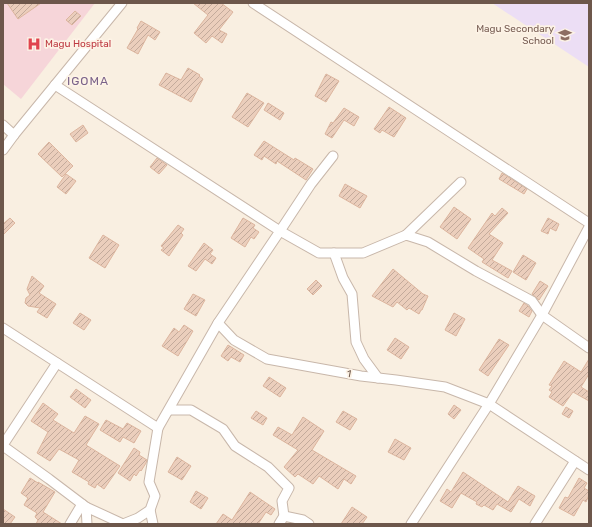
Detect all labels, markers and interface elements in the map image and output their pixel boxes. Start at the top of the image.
place label: Magu Secondary School [476,23,554,47]
school or university icon: Magu Secondary School [557,27,573,43]
hospital icon: Magu Hospital [26,36,42,52]
place label: Magu Hospital [45,38,111,50]
district label: IGOMA [67,74,109,88]
street label: 1 [346,368,352,380]

